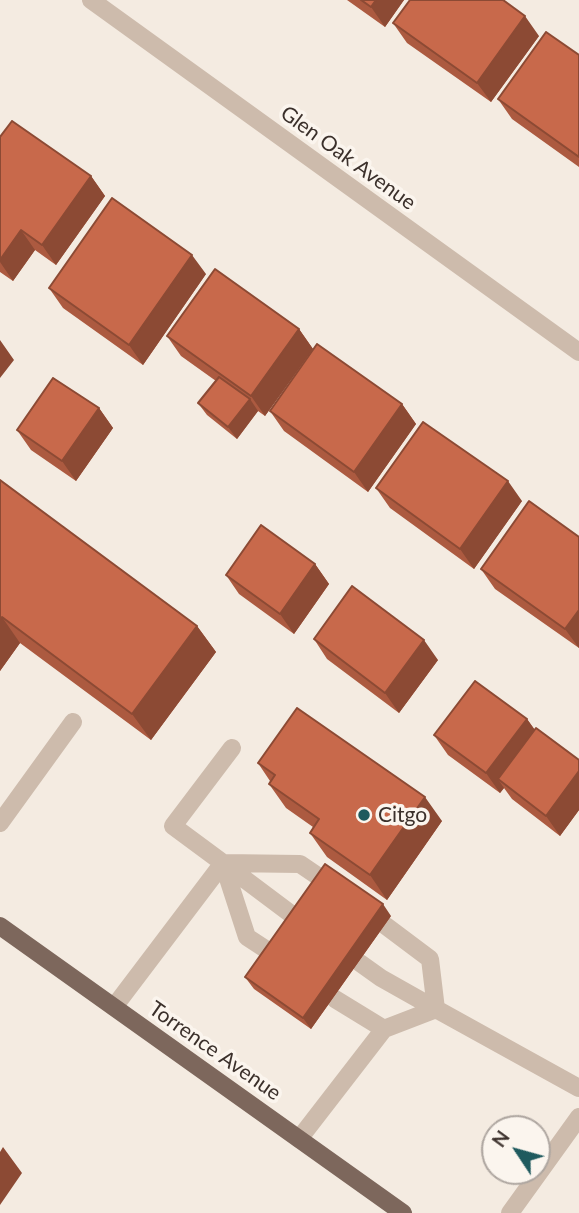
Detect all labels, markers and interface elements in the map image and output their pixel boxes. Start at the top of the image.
street label: Glen Oak Avenue [275,101,421,215]
place label: Citgo [378,802,427,828]
marker: Citgo [356,807,372,823]
street label: Torrence Avenue [144,996,286,1106]
north arrow [481,1115,551,1185]
text: N [487,1126,514,1151]

